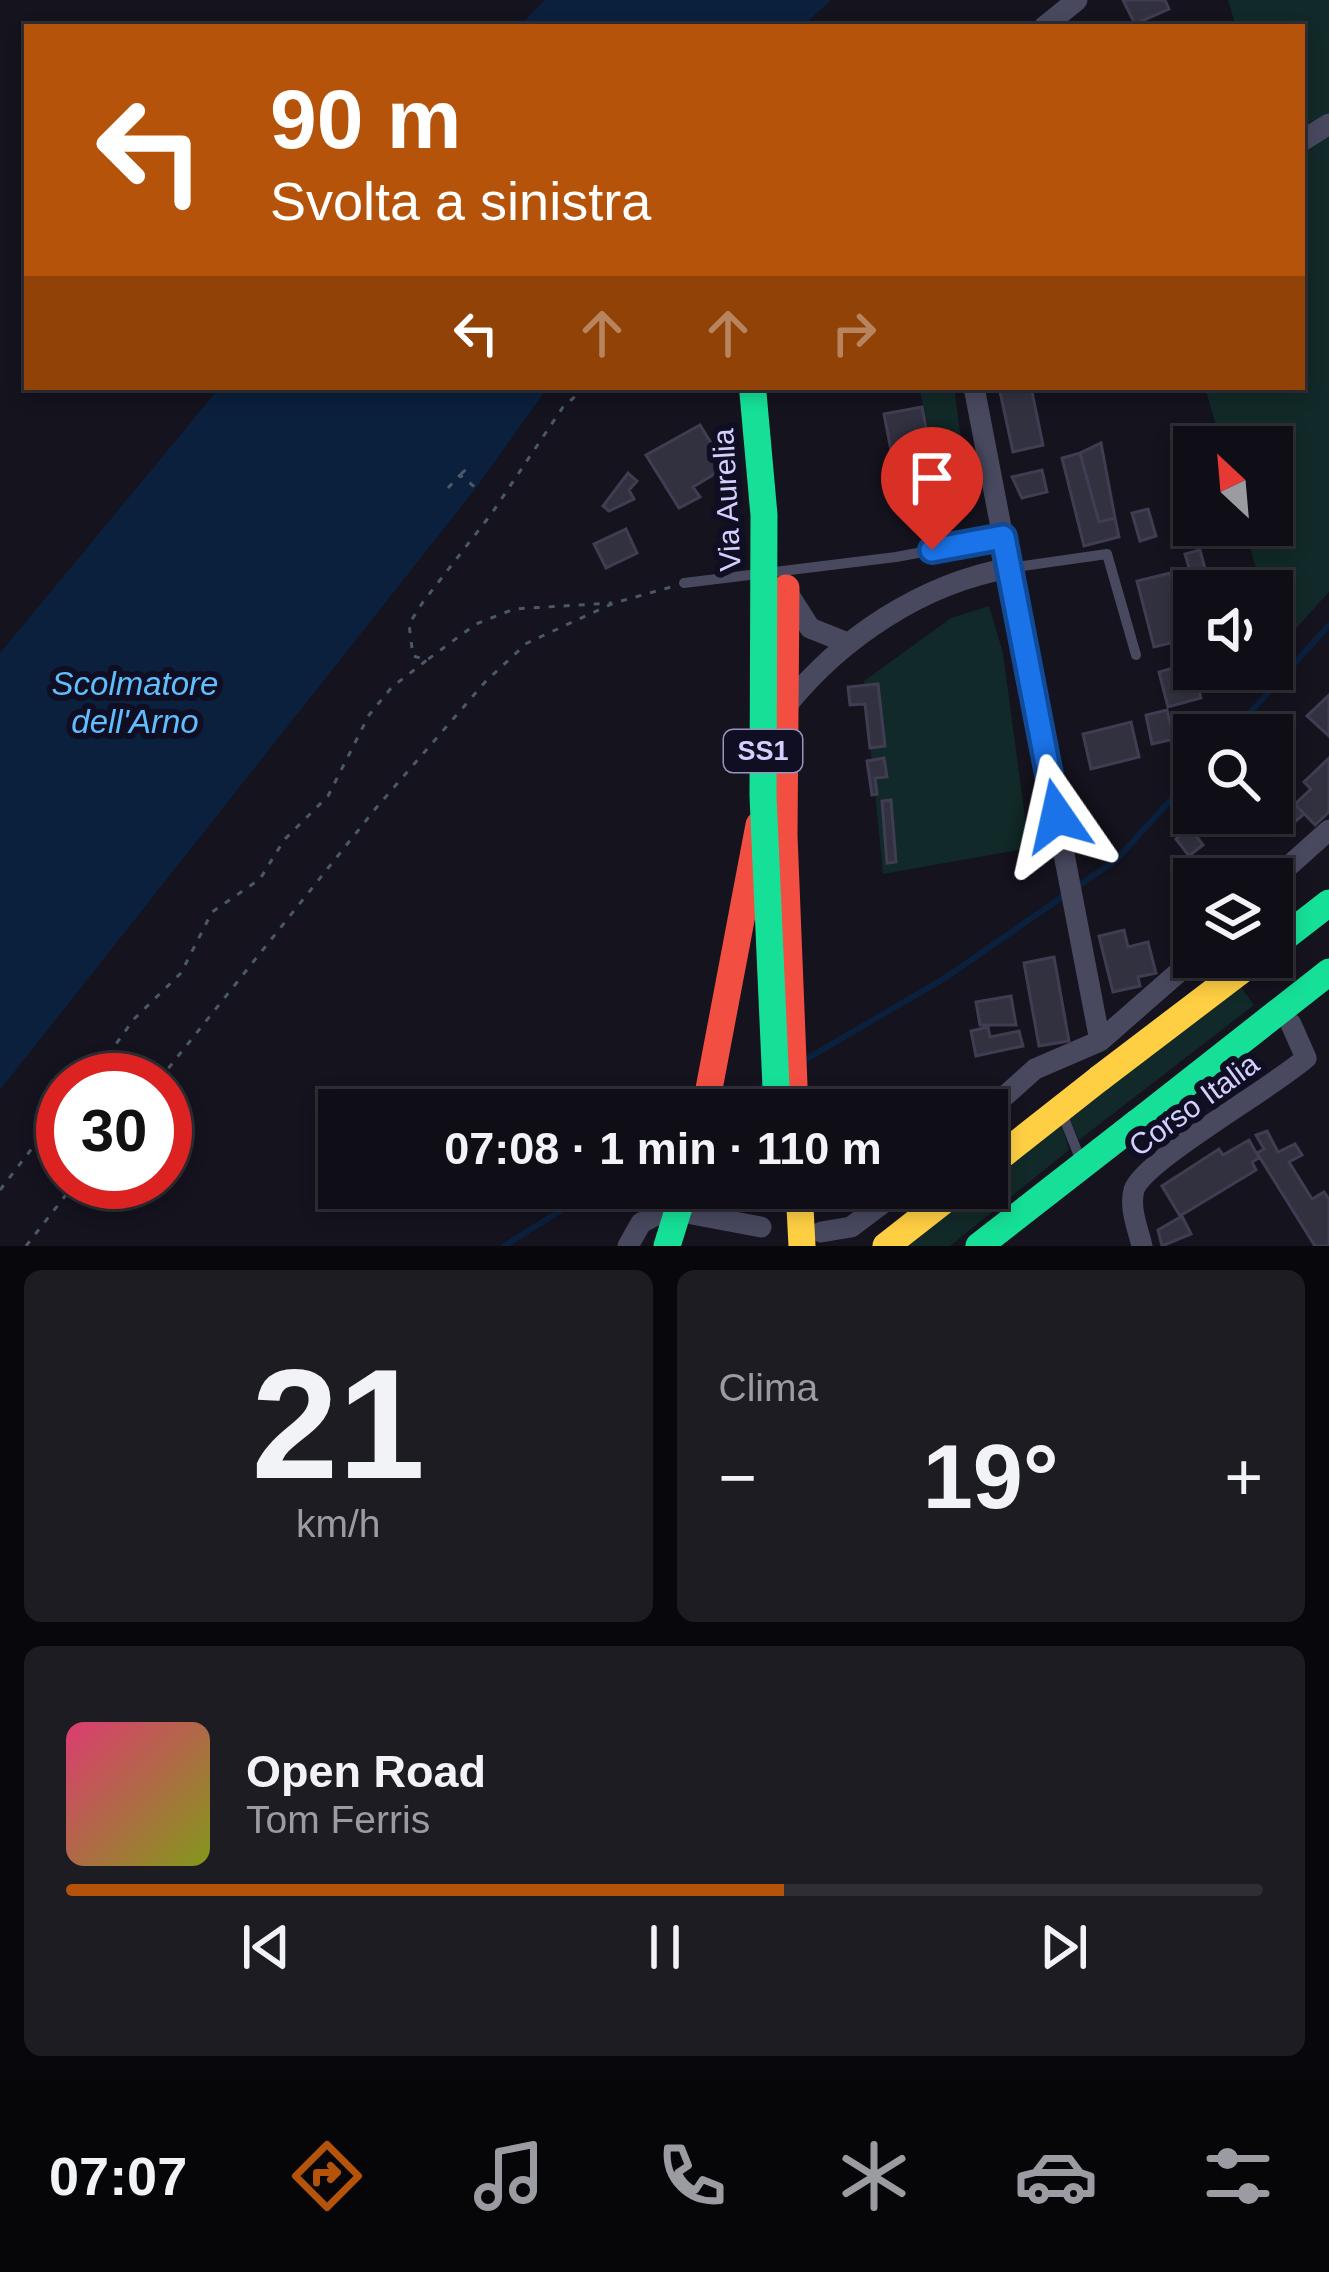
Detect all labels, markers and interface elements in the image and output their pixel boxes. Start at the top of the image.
icon: left [72,72,228,228]
text: 90 m [270,72,461,166]
text: Svolta a sinistra [270,171,651,231]
icon: left [443,300,509,366]
icon: ahead [569,300,635,366]
icon: ahead [695,300,761,366]
icon: right [821,300,887,366]
north arrow [1173,426,1293,546]
map controls [1173,426,1293,978]
pin [881,427,983,550]
street label: Via Aurelia [706,428,747,572]
icon: arrive [899,445,965,511]
button: sound [1173,570,1293,690]
water label: Scolmatore dell'Arno [52,665,218,740]
button: search [1173,714,1293,834]
road number: SS1 [724,730,802,772]
position arrow [994,753,1120,879]
button: layers [1173,858,1293,978]
street label: Corso Italia [1123,1046,1265,1163]
speed limit sign: 30 [36,1053,192,1209]
text: 07:08 · 1 min · 110 m [444,1123,882,1174]
text: 21 [251,1337,425,1511]
text: Clima [719,1366,818,1409]
text: 19° [923,1427,1059,1527]
text: − [719,1440,757,1514]
text: + [1224,1440,1263,1514]
text: km/h [296,1502,381,1545]
text: Open Road [246,1746,486,1797]
text: Tom Ferris [246,1798,430,1841]
icon: previous [233,1914,299,1980]
icon: pause [632,1914,698,1980]
icon: next [1031,1914,1097,1980]
icon: directions [285,2134,369,2218]
icon: music [467,2134,551,2218]
icon: phone [650,2134,734,2218]
icon: climate [832,2134,916,2218]
icon: car [1014,2134,1098,2218]
icon: filters [1196,2134,1280,2218]
text: 07:07 [49,2146,187,2206]

